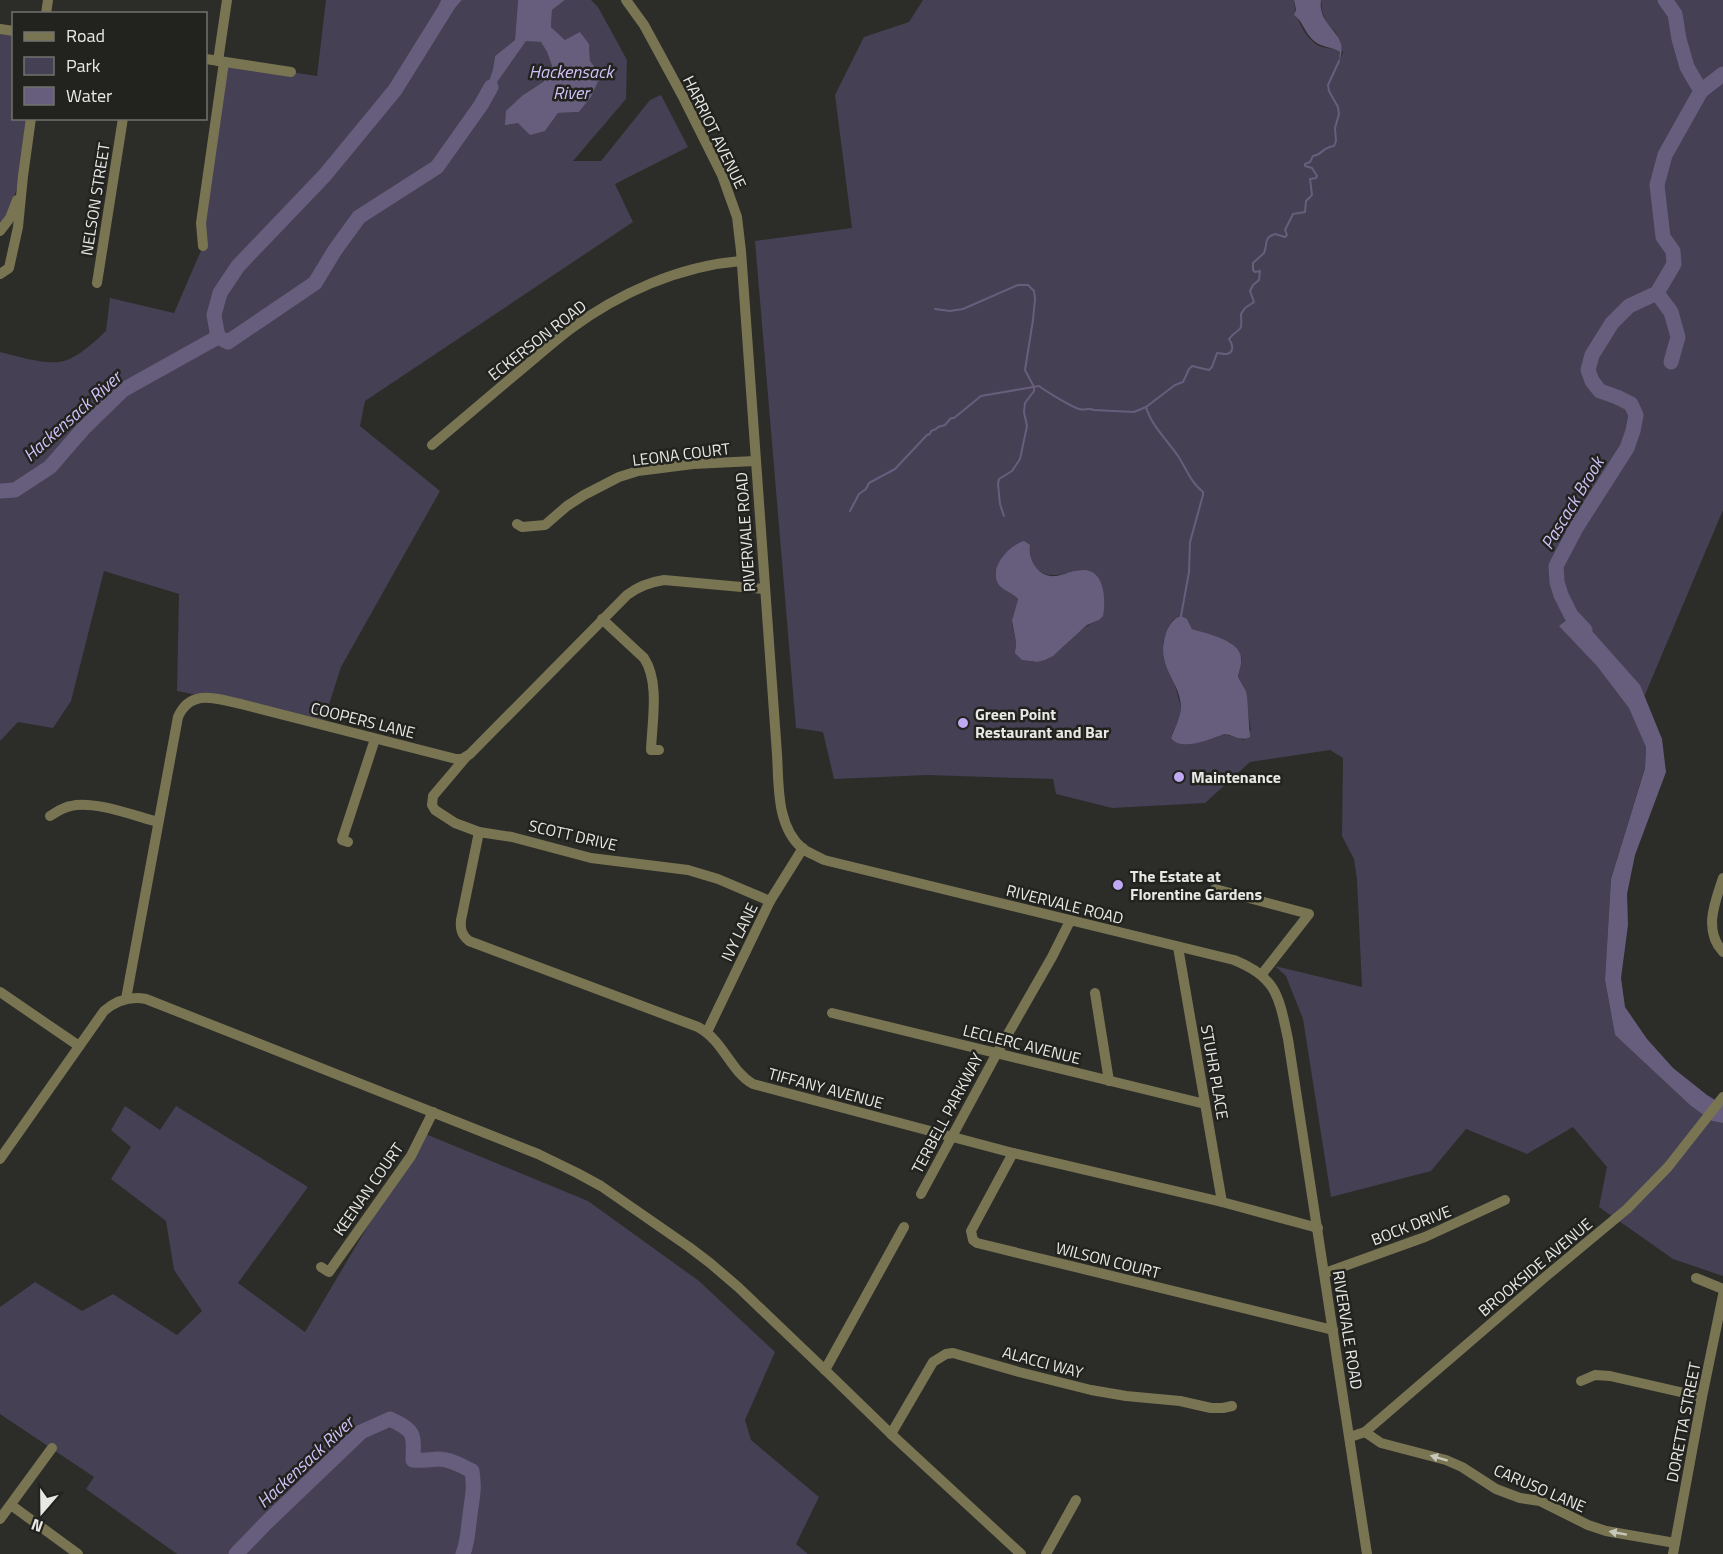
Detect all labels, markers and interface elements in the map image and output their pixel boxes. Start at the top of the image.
legend [12,12,207,120]
text: Road [66,22,105,49]
text: Park [66,52,101,79]
water label: Hackensack River [529,58,615,106]
street label: HARRIOT AVENUE [677,71,753,193]
text: Water [66,82,112,109]
street label: NELSON STREET [74,140,116,257]
street label: ECKERSON ROAD [483,294,591,386]
water label: Hackensack River [17,363,129,468]
street label: LEONA COURT [631,436,732,472]
water label: Pascack Brook [1534,450,1611,554]
street label: RIVERVALE ROAD [729,471,761,593]
street label: COOPERS LANE [308,695,418,745]
place label: Green Point Restaurant and Bar [975,702,1109,744]
marker: Green Point Restaurant and Bar [956,716,970,730]
place label: Maintenance [1191,765,1281,789]
marker: Maintenance [1172,770,1186,784]
street label: SCOTT DRIVE [526,813,620,857]
place label: The Estate at Florentine Gardens [1130,864,1262,906]
street label: RIVERVALE ROAD [1004,878,1126,930]
marker: The Estate at Florentine Gardens [1111,878,1125,892]
street label: IVY LANE [715,899,763,965]
street label: LECLERC AVENUE [960,1018,1084,1070]
street label: STUHR PLACE [1195,1023,1235,1121]
street label: TERBELL PARKWAY [905,1048,989,1178]
street label: TIFFANY AVENUE [766,1061,886,1115]
street label: KEENAN COURT [327,1137,409,1241]
street label: BOCK DRIVE [1367,1199,1455,1251]
street label: BROOKSIDE AVENUE [1473,1212,1597,1322]
street label: WILSON COURT [1053,1235,1163,1285]
street label: RIVERVALE ROAD [1327,1269,1369,1391]
street label: ALACCI WAY [1000,1340,1086,1384]
street label: DORETTA STREET [1660,1359,1707,1484]
water label: Hackensack River [250,1408,361,1514]
one-way arrow [1430,1453,1448,1462]
street label: CARUSO LANE [1490,1458,1590,1518]
north arrow [12,1482,72,1542]
text: N [28,1513,46,1539]
one-way arrow [1608,1528,1627,1537]

